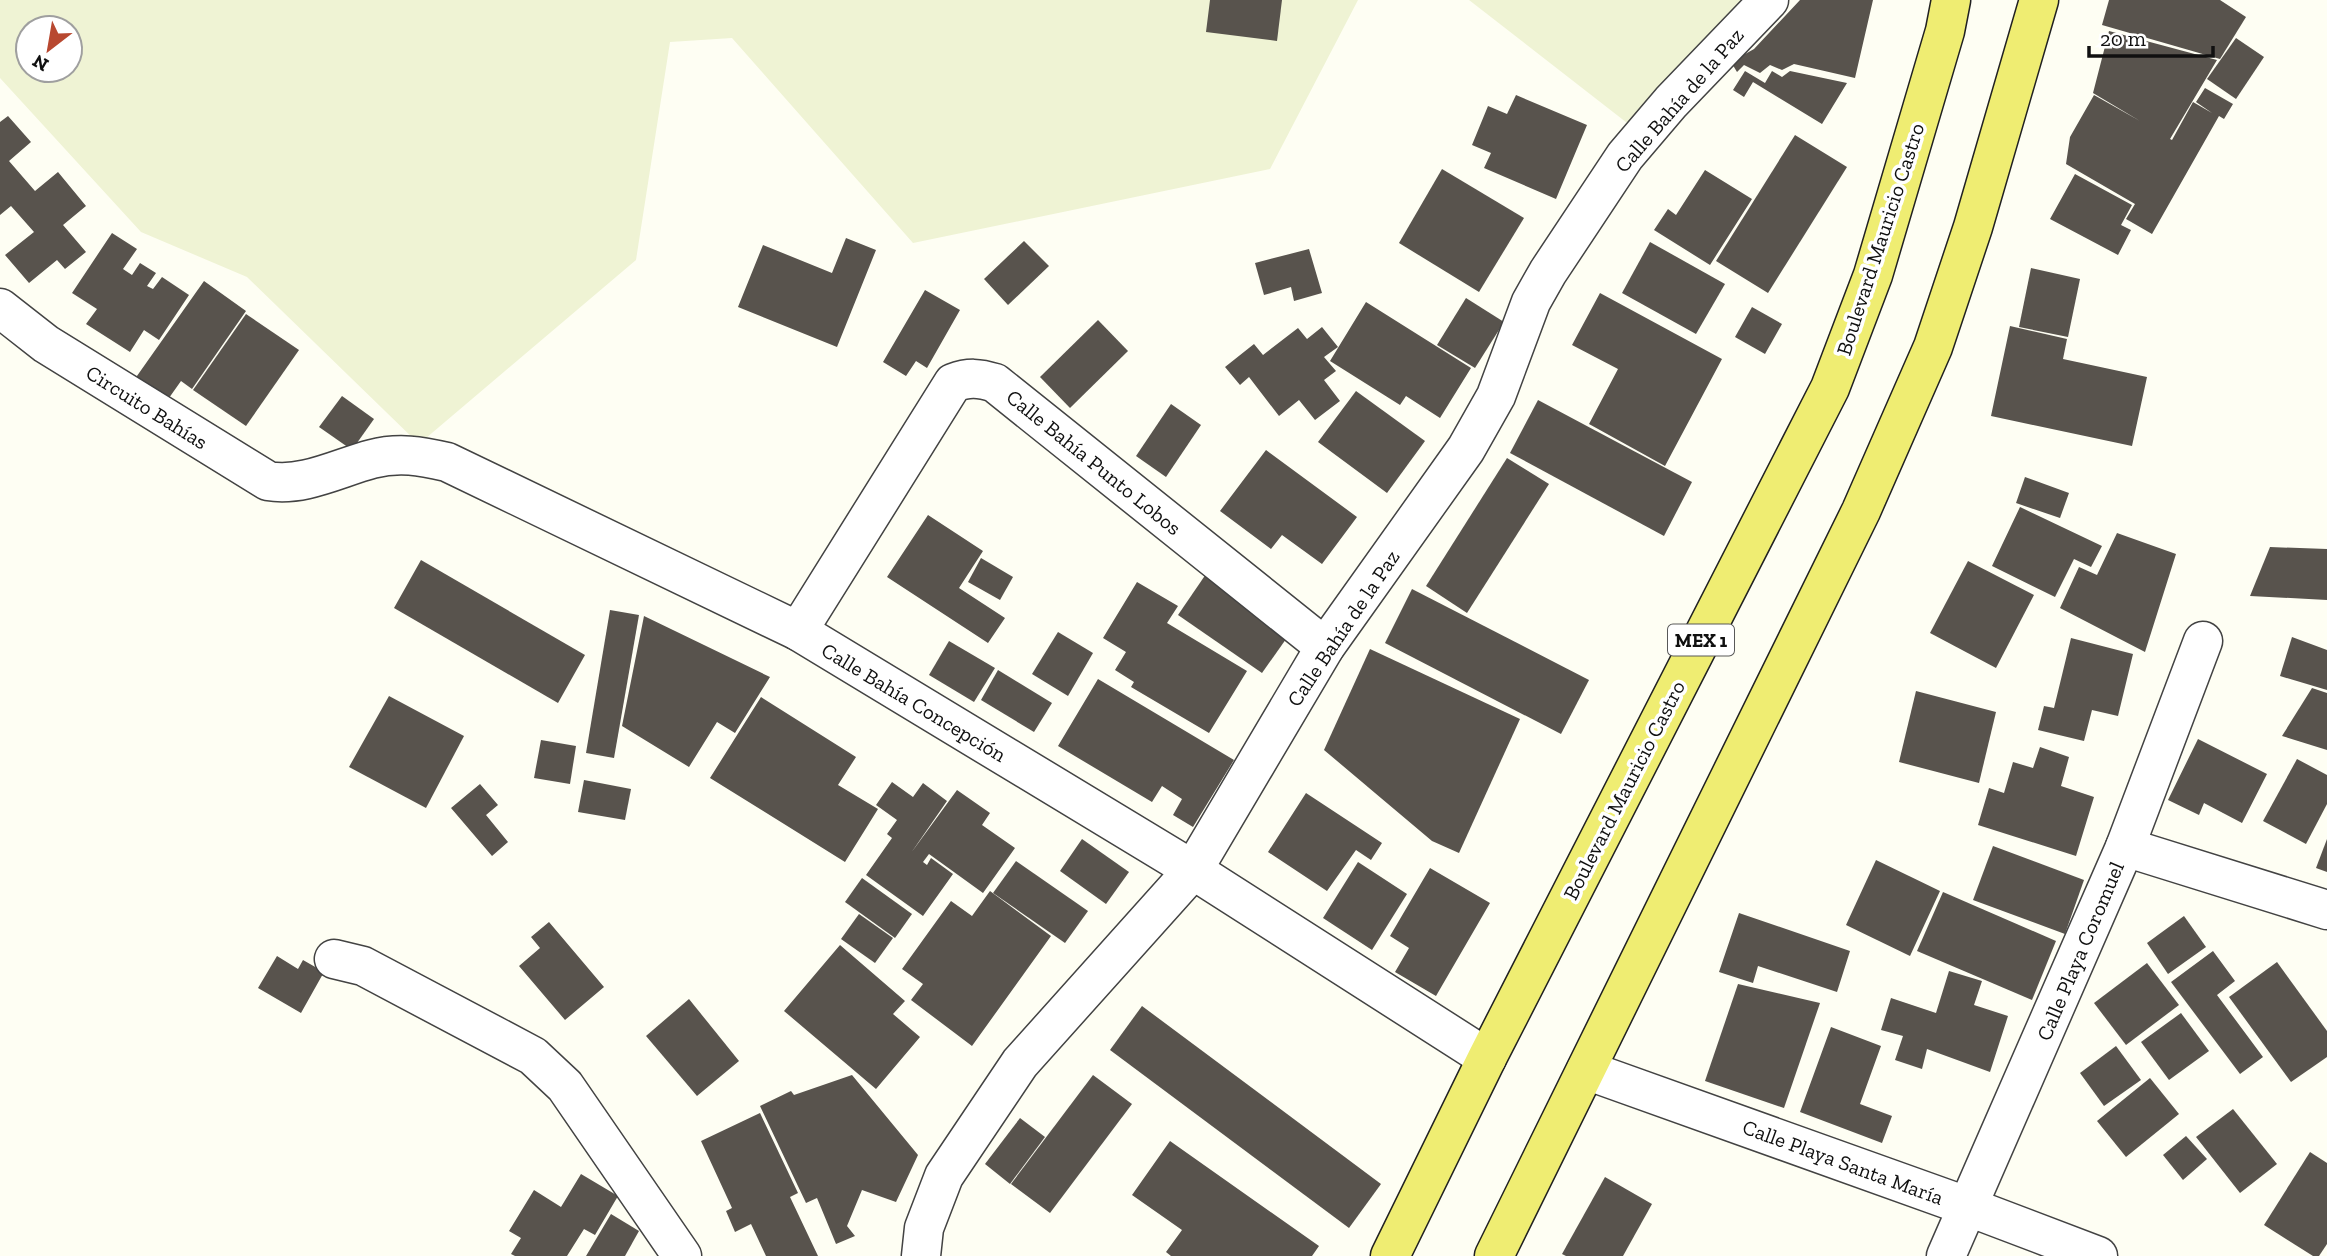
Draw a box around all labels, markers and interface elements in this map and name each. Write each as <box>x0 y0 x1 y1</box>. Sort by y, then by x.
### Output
north arrow <box>14 14 84 84</box>
scale bar <box>2089 14 2213 58</box>
street label: Calle Bahía de la Paz <box>1609 22 1749 177</box>
text: 20 m <box>2100 26 2146 51</box>
text: N <box>28 50 53 77</box>
street label: Boulevard Mauricio Castro <box>1831 120 1929 358</box>
street label: Circuito Bahías <box>82 360 212 454</box>
street label: Calle Bahía Punto Lobos <box>1002 384 1186 540</box>
street label: Calle Bahía de la Paz <box>1281 545 1405 711</box>
road number: MEX 1 <box>1668 624 1734 656</box>
street label: Calle Bahía Concepción <box>817 637 1011 767</box>
street label: Boulevard Mauricio Castro <box>1558 676 1690 904</box>
street label: Calle Playa Coromuel <box>2031 857 2129 1044</box>
street label: Calle Playa Santa María <box>1739 1114 1947 1210</box>

